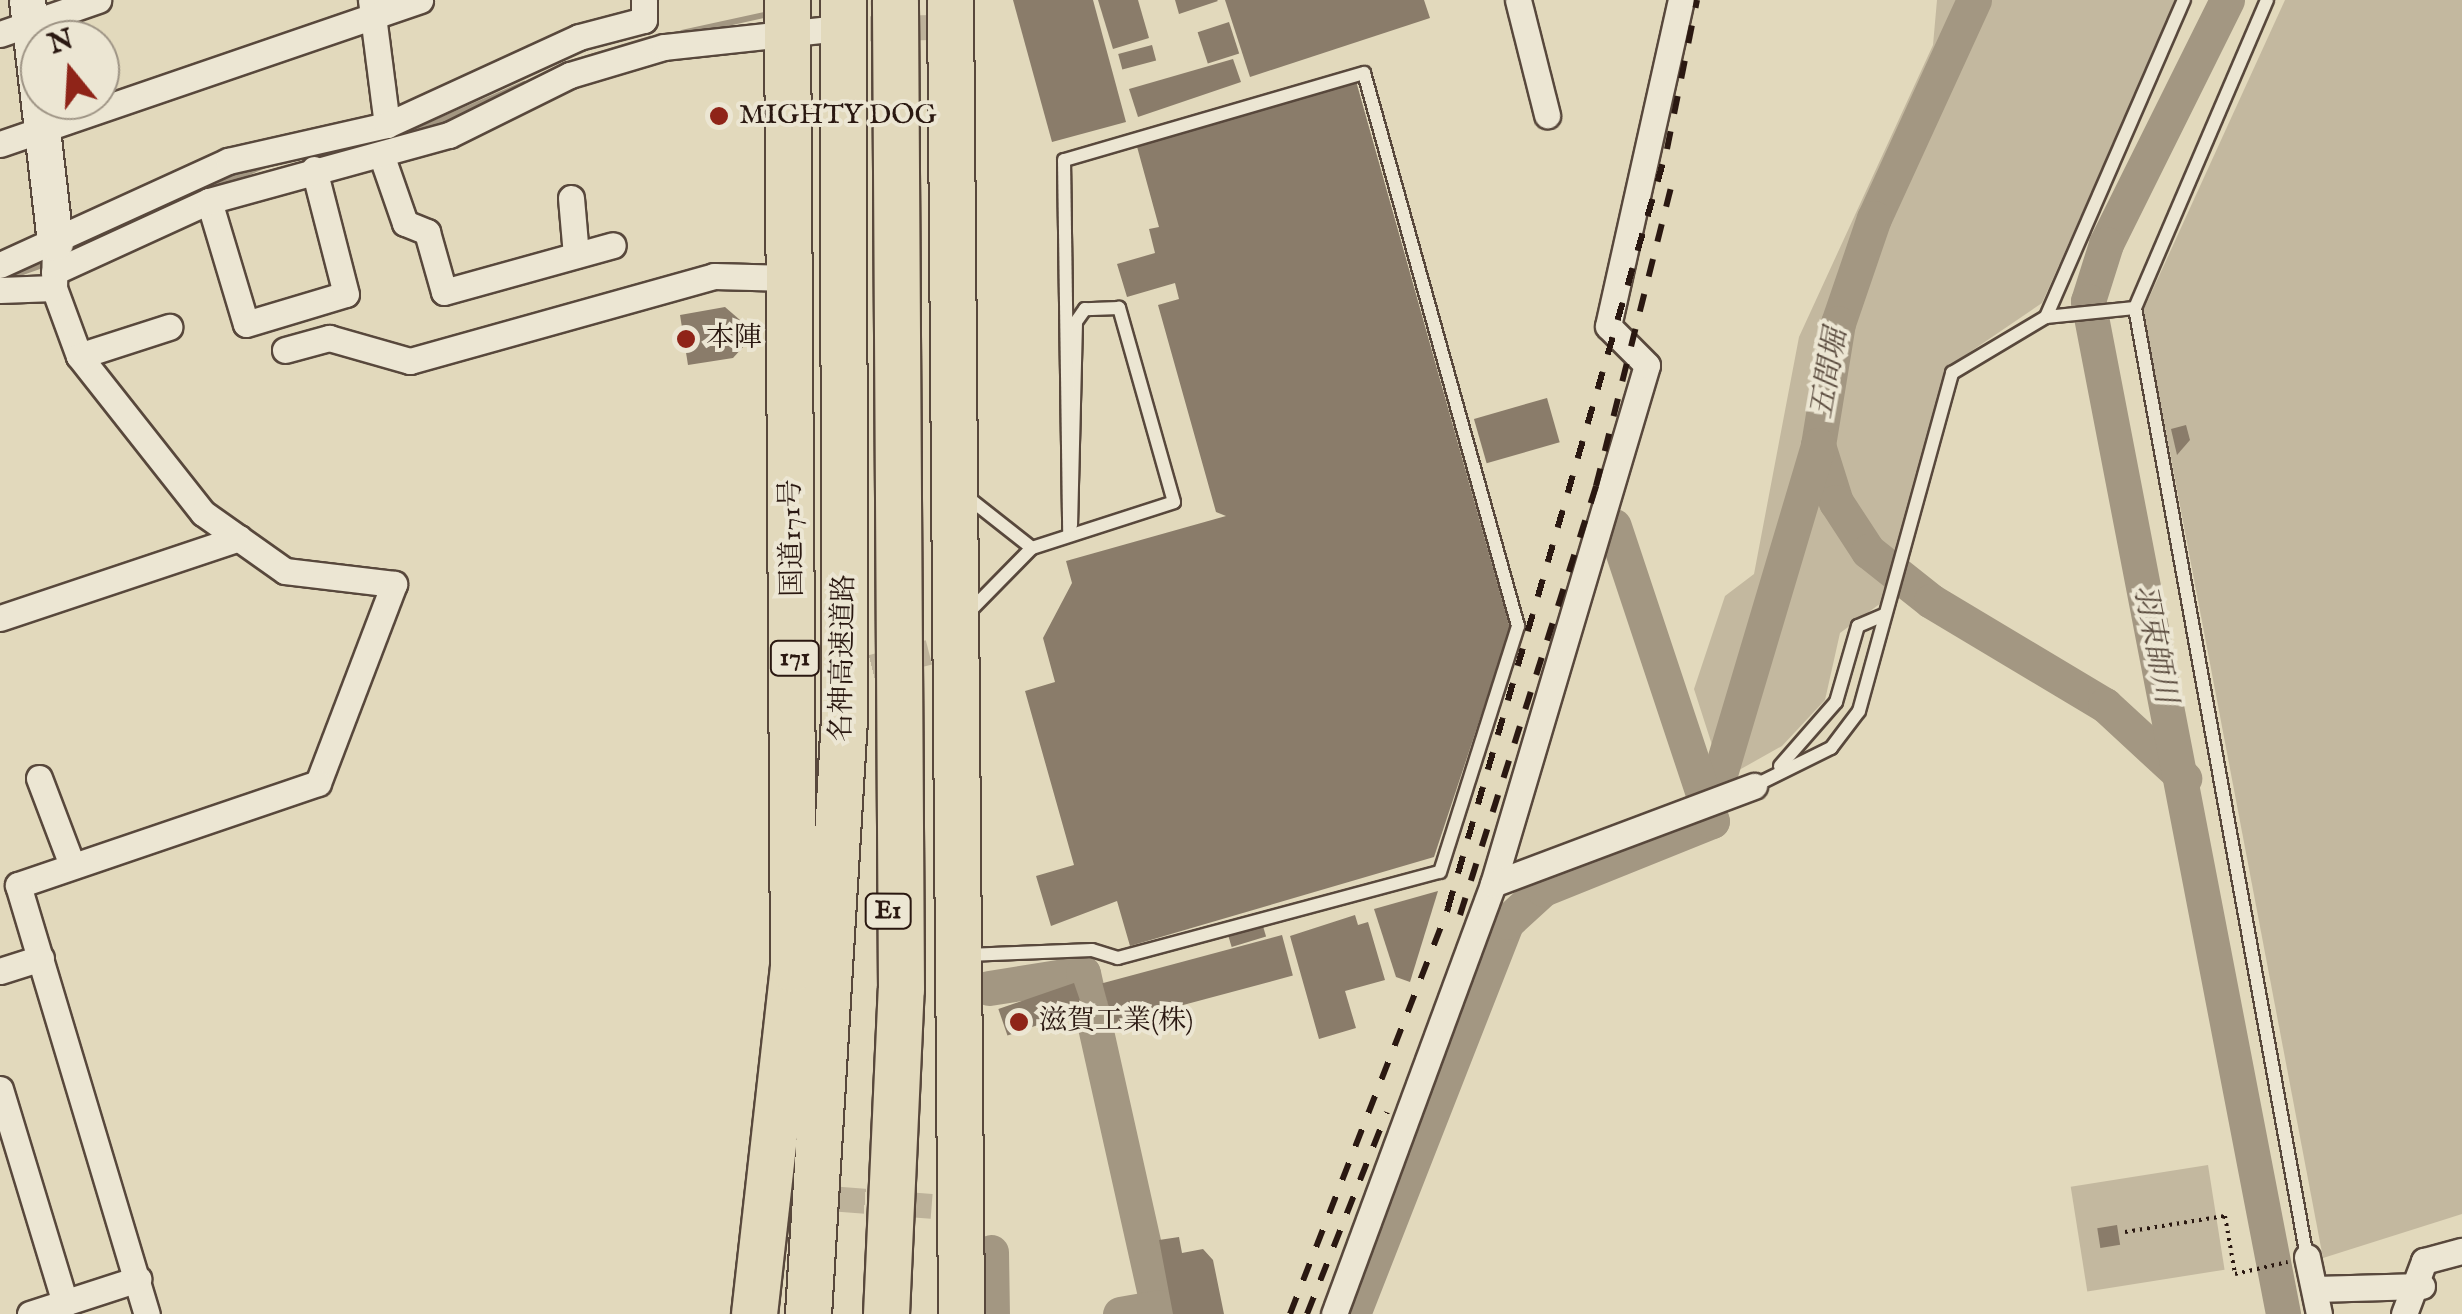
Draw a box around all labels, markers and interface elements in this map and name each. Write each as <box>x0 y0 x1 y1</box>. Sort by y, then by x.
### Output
north arrow <box>20 20 120 120</box>
text: N <box>44 23 78 63</box>
place label: MIGHTY DOG <box>739 99 937 133</box>
marker: MIGHTY DOG <box>708 105 730 127</box>
place label: 本陣 <box>706 322 762 356</box>
water label: 五間堀 <box>1804 327 1856 421</box>
marker: 本陣 <box>675 328 697 350</box>
street label: 国道171号 <box>775 479 811 597</box>
street label: 名神高速道路 <box>826 574 862 742</box>
water label: 羽束師川 <box>2125 582 2183 706</box>
road number: 171 <box>768 638 822 678</box>
road number: E1 <box>863 891 913 931</box>
place label: 滋賀工業(株) <box>1039 1005 1193 1039</box>
marker: 滋賀工業(株) <box>1008 1011 1030 1033</box>

